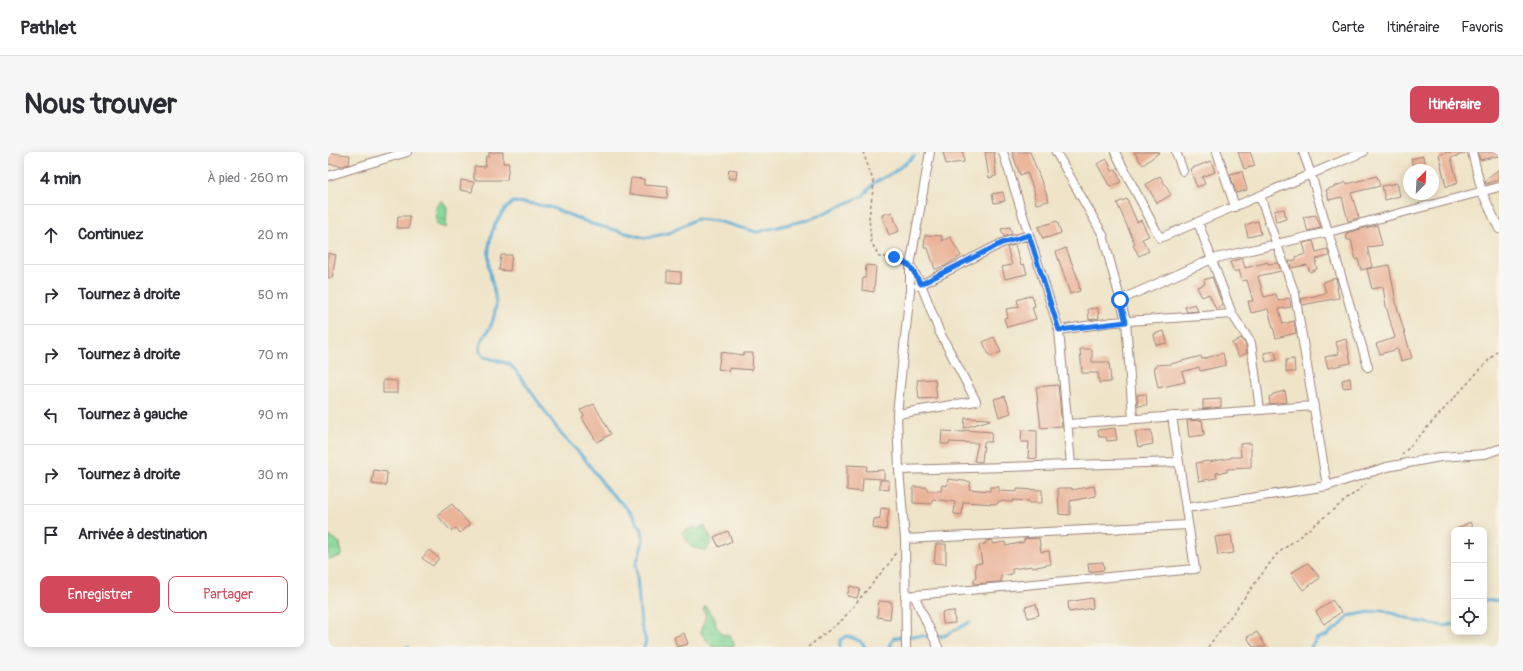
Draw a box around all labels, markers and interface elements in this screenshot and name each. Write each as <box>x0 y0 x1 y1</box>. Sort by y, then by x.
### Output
text: Pathlet <box>20 16 76 40</box>
text: Carte <box>1332 19 1364 36</box>
text: Itinéraire <box>1386 19 1439 36</box>
text: Favoris <box>1461 19 1503 36</box>
button: Itinéraire <box>1410 86 1499 123</box>
text: Nous trouver <box>24 87 177 122</box>
north arrow <box>1403 164 1439 200</box>
text: 4 min <box>40 168 81 189</box>
text: À pied · 260 m <box>207 170 288 186</box>
icon: ahead <box>40 224 62 246</box>
text: Continuez <box>78 225 143 244</box>
text: 20 m <box>257 227 288 243</box>
route end <box>885 248 903 266</box>
icon: right <box>40 284 62 306</box>
text: Tournez à droite <box>78 285 180 304</box>
text: 50 m <box>258 287 288 303</box>
route start <box>1111 291 1129 309</box>
icon: right <box>40 344 62 366</box>
text: Tournez à droite <box>78 345 180 364</box>
text: 70 m <box>258 347 288 363</box>
icon: left <box>40 404 62 426</box>
text: Tournez à gauche <box>78 405 188 424</box>
text: 90 m <box>258 407 288 423</box>
icon: right <box>40 464 62 486</box>
text: Tournez à droite <box>78 465 180 484</box>
text: 30 m <box>258 467 288 483</box>
icon: arrive <box>40 524 62 546</box>
text: Arrivée à destination <box>78 525 207 544</box>
map controls <box>1451 527 1487 635</box>
button: + <box>1451 527 1487 563</box>
button: − <box>1451 563 1487 599</box>
button: Enregistrer <box>40 576 160 613</box>
button: Partager <box>168 576 288 613</box>
button: locate <box>1451 599 1487 635</box>

